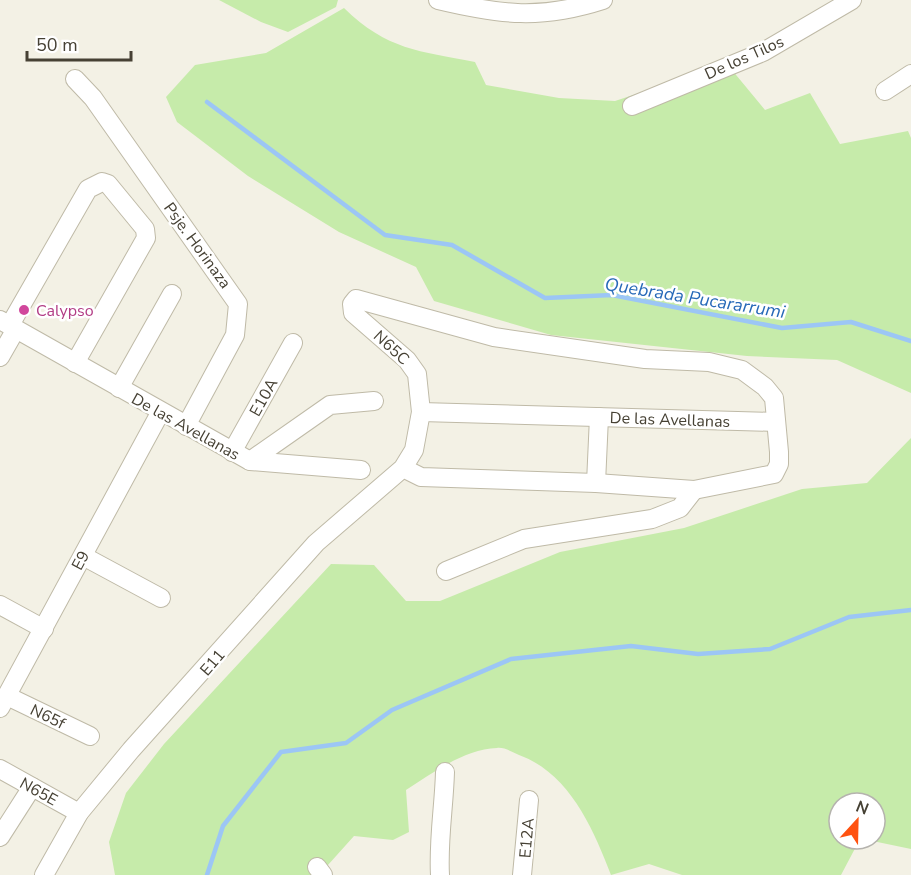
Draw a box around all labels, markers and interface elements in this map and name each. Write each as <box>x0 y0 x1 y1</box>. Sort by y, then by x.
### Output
scale bar <box>27 24 130 62</box>
street label: De los Tilos <box>701 31 787 85</box>
text: 50 m <box>36 33 78 57</box>
street label: Psje. Horinaza <box>158 198 236 293</box>
water label: Quebrada Pucararrumi <box>603 272 788 324</box>
place label: Calypso <box>36 300 94 322</box>
marker: Calypso <box>17 303 31 317</box>
street label: N65C <box>369 325 414 370</box>
street label: E10A <box>245 374 283 420</box>
street label: De las Avellanas <box>127 388 244 466</box>
street label: De las Avellanas <box>609 407 731 433</box>
street label: E9 <box>67 547 95 574</box>
street label: E11 <box>195 645 230 681</box>
street label: N65f <box>26 699 69 735</box>
street label: N65E <box>16 772 62 811</box>
north arrow <box>827 791 887 851</box>
text: N <box>853 796 872 820</box>
street label: E12A <box>514 817 540 859</box>

